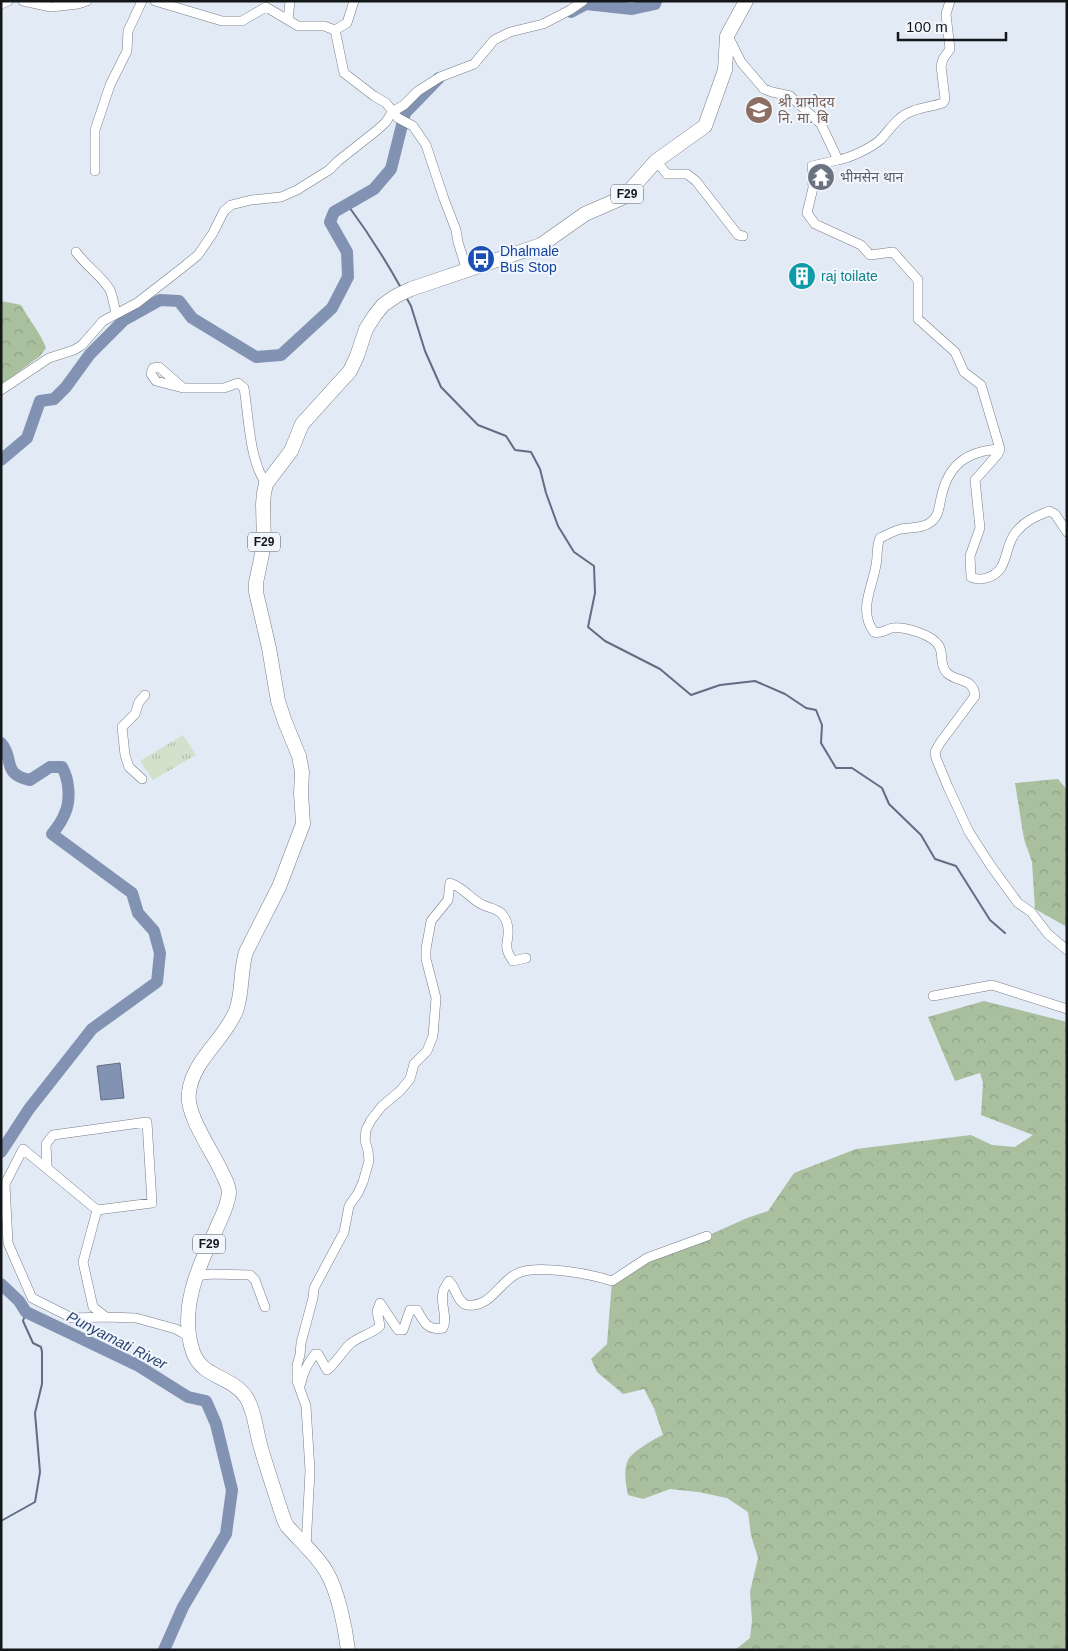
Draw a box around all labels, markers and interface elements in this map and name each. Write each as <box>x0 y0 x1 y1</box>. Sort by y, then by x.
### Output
scale bar <box>898 10 1006 42</box>
text: 100 m <box>906 18 948 35</box>
place label: श्री ग्रामोदय नि. मा. बि <box>778 94 835 126</box>
school or university icon: श्री ग्रामोदय नि. मा. बि <box>744 95 774 125</box>
temple icon: भीमसेन थान <box>806 162 836 192</box>
place label: भीमसेन थान <box>840 168 904 185</box>
road number: F29 <box>611 184 643 203</box>
place label: Dhalmale Bus Stop <box>500 243 559 275</box>
bus stop icon: Dhalmale Bus Stop <box>466 244 496 274</box>
building icon: raj toilate <box>787 261 817 291</box>
place label: raj toilate <box>821 268 878 284</box>
road number: F29 <box>248 532 280 552</box>
road number: F29 <box>193 1234 225 1254</box>
water label: Punyamati River <box>64 1307 171 1373</box>

